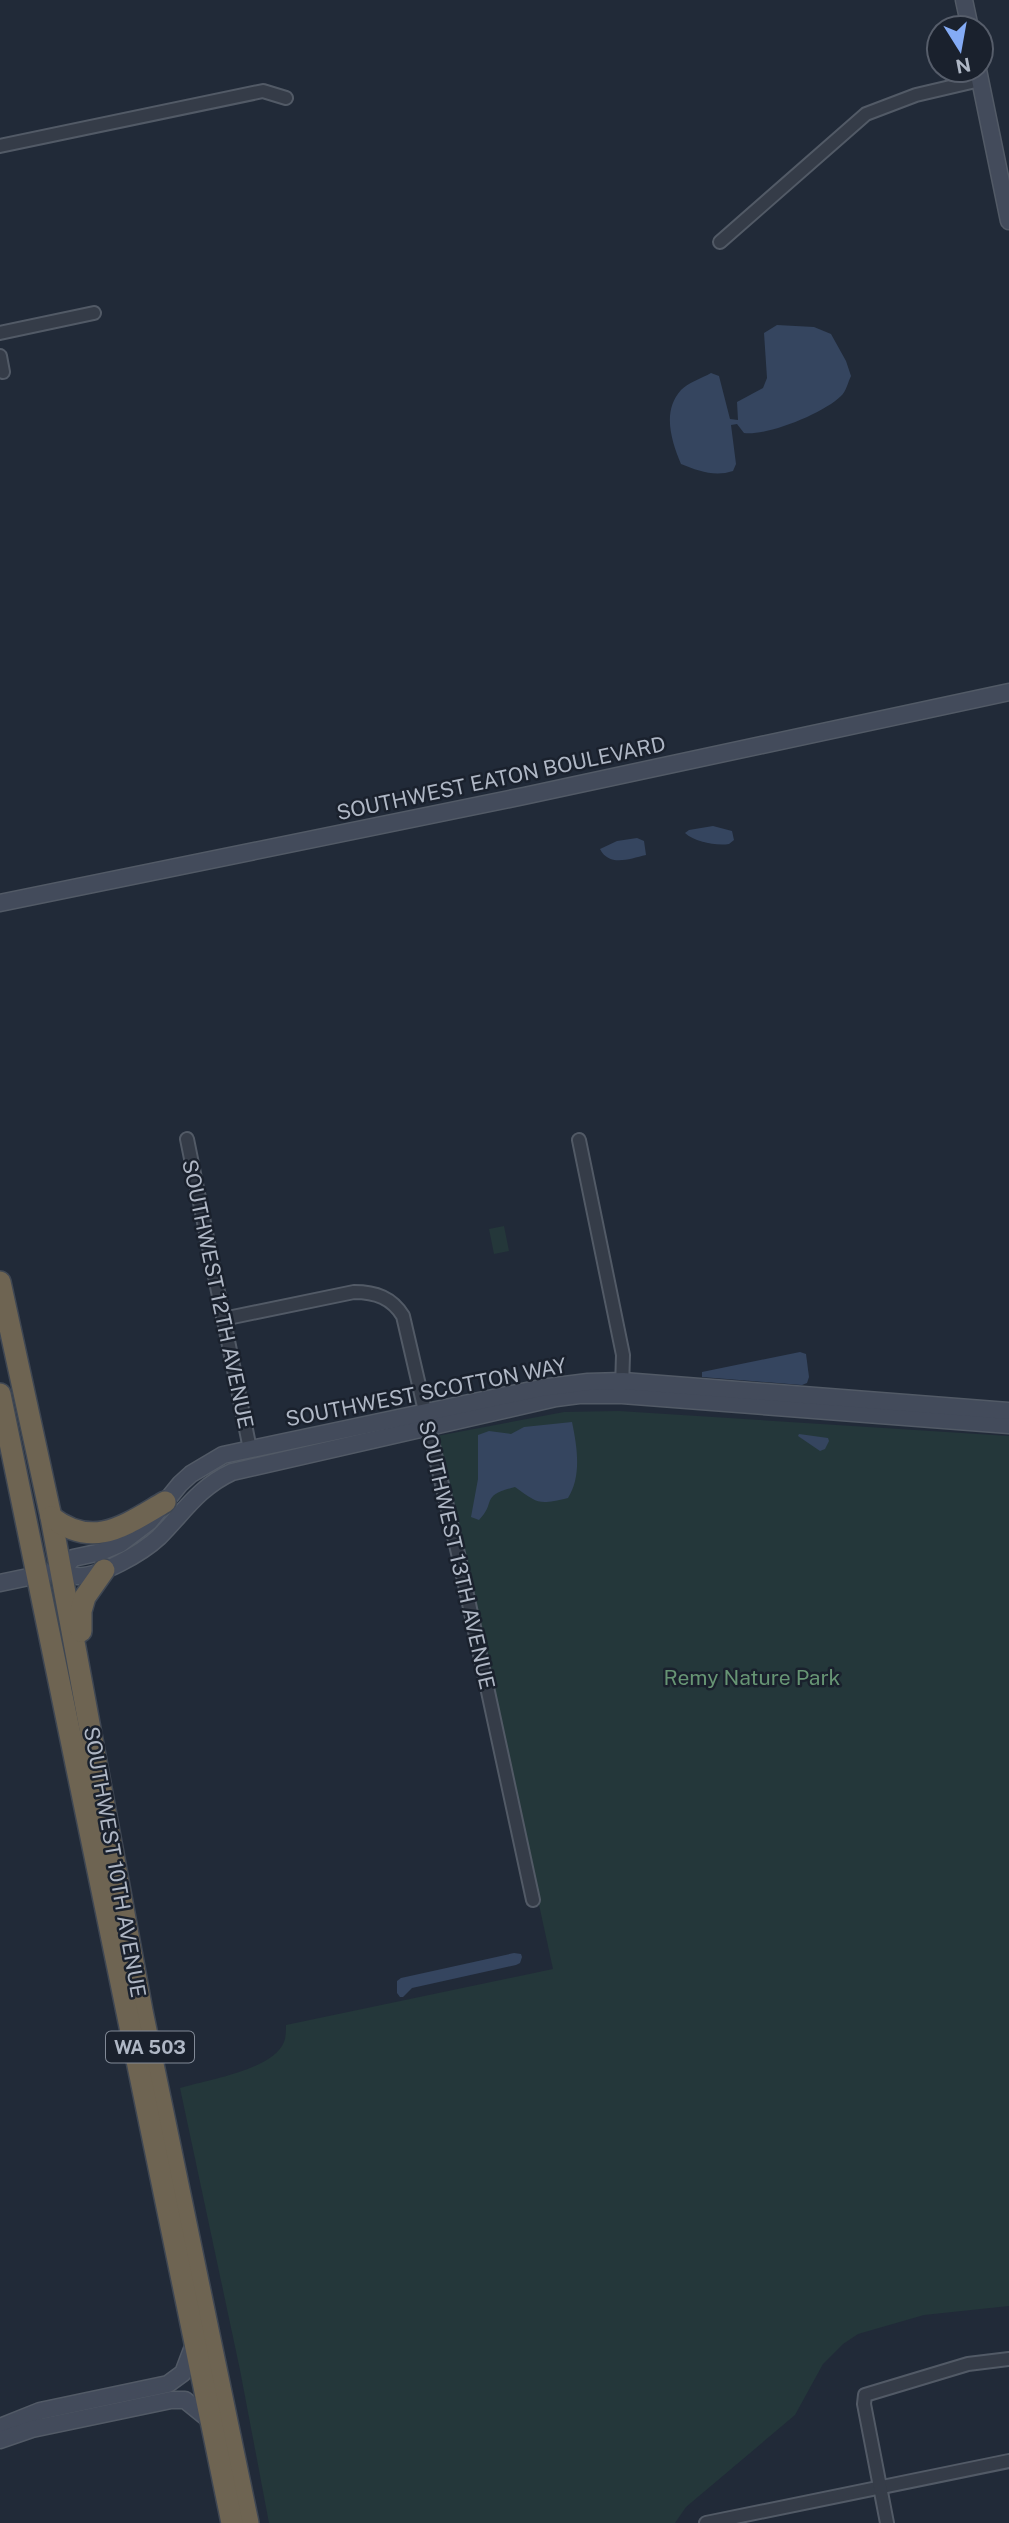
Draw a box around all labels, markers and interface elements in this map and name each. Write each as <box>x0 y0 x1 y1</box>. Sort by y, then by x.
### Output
north arrow <box>925 14 995 84</box>
text: N <box>954 53 973 78</box>
street label: SOUTHWEST EATON BOULEVARD <box>334 731 668 825</box>
street label: SOUTHWEST 12TH AVENUE <box>177 1157 259 1431</box>
street label: SOUTHWEST SCOTTON WAY <box>284 1352 569 1431</box>
street label: SOUTHWEST 13TH AVENUE <box>414 1418 500 1692</box>
park label: Remy Nature Park <box>664 1665 841 1690</box>
street label: SOUTHWEST 10TH AVENUE <box>79 1724 151 2000</box>
road number: WA 503 <box>106 2032 194 2062</box>

